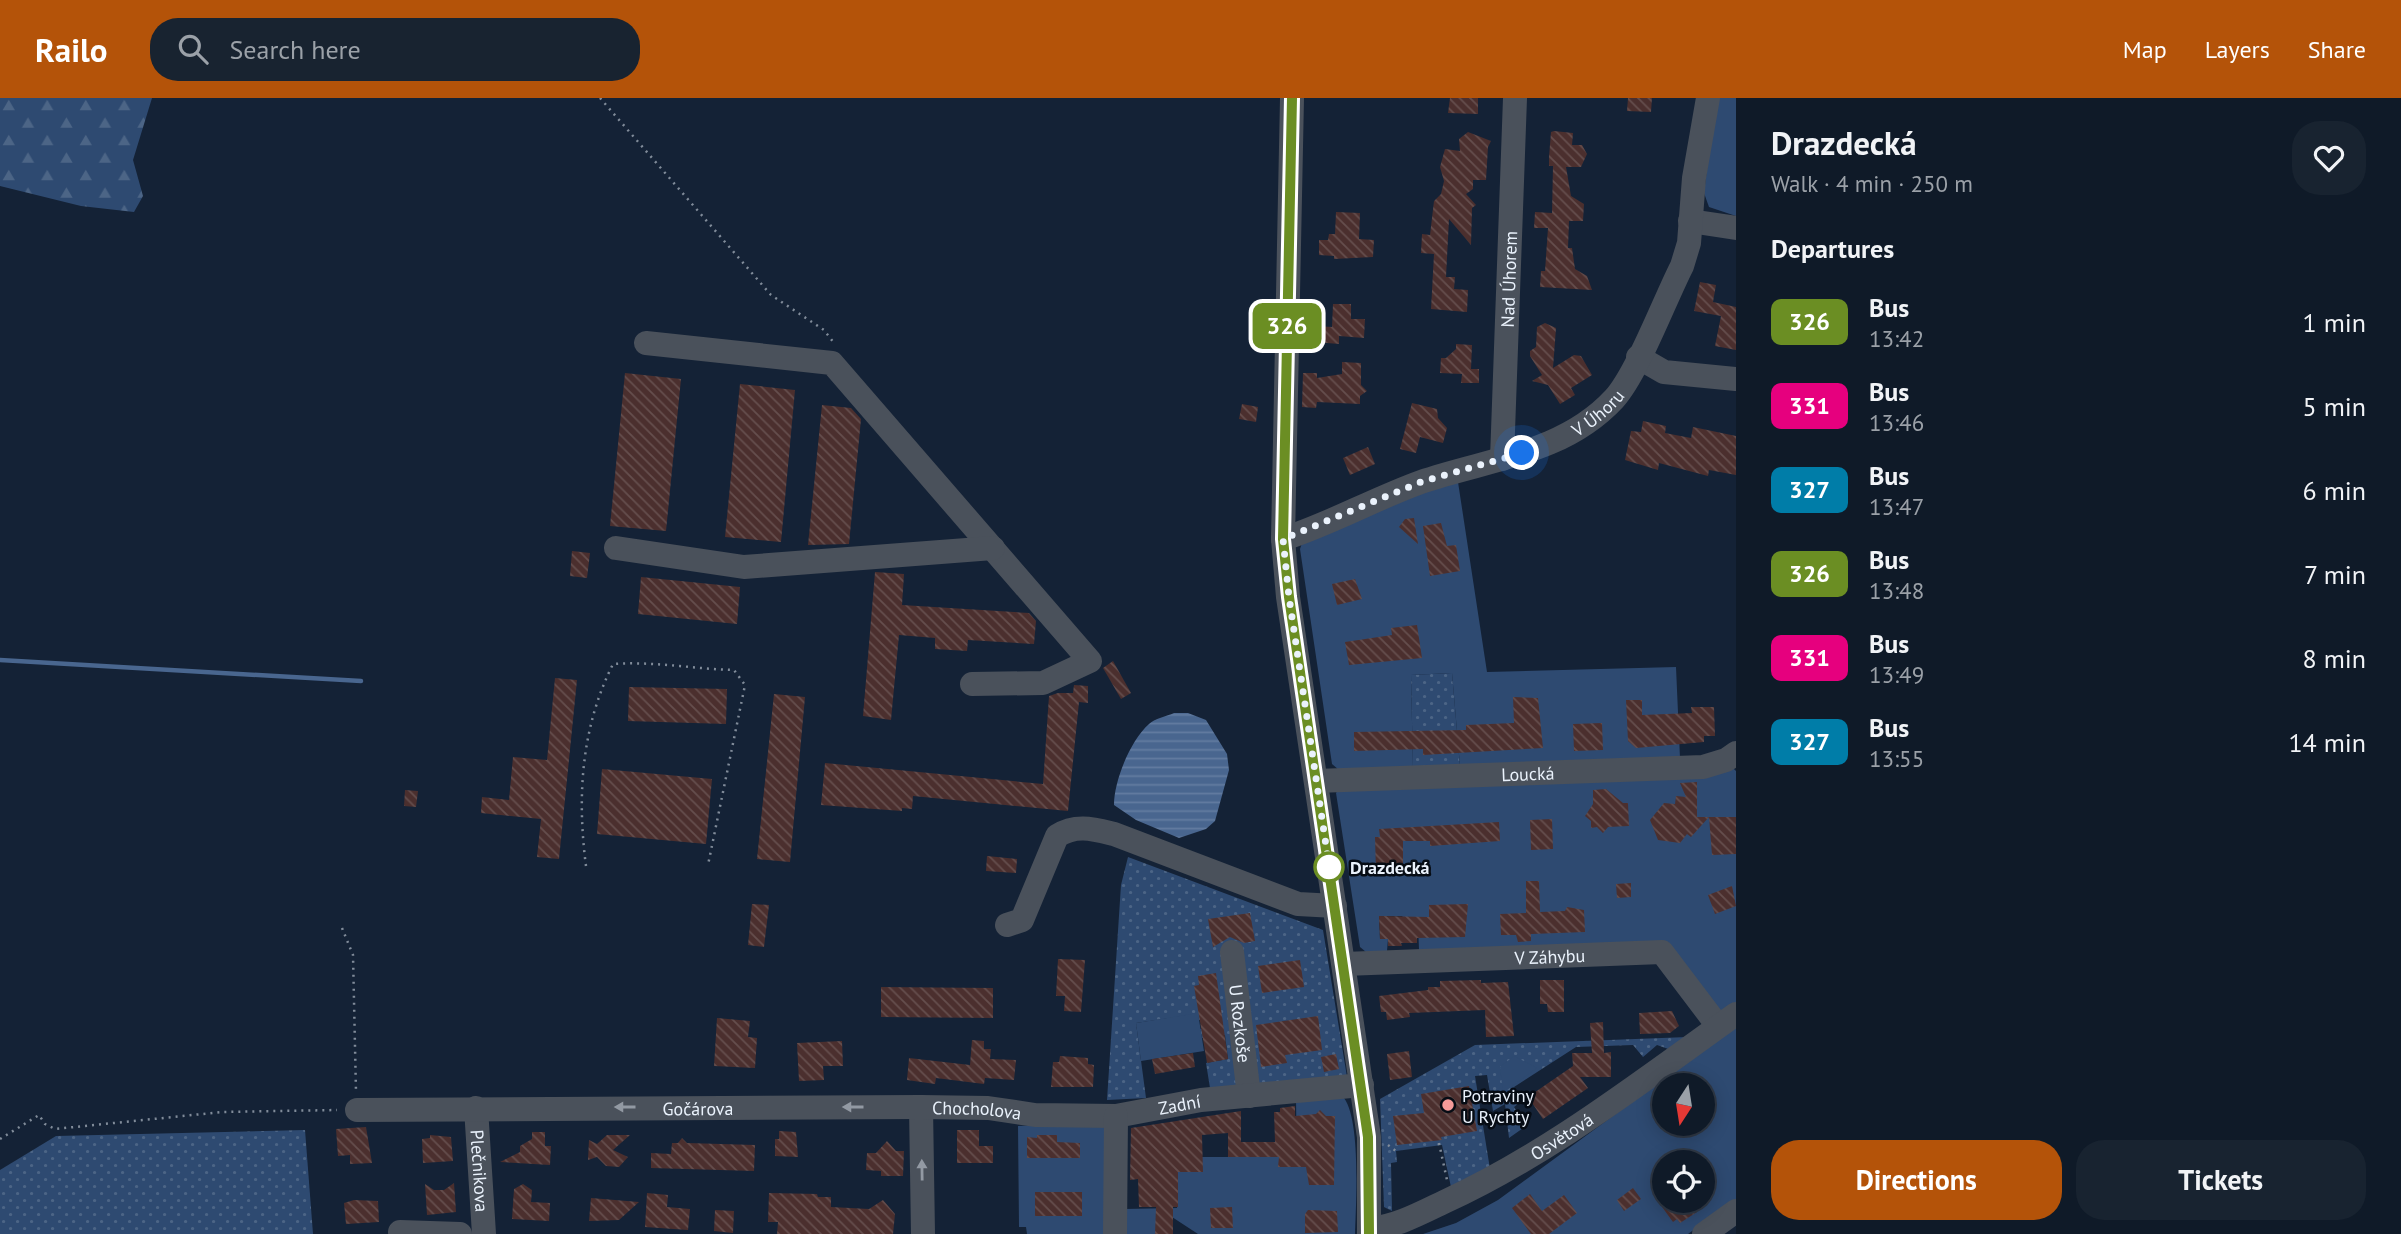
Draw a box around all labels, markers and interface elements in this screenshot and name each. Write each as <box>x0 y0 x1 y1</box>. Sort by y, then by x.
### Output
search box <box>150 18 640 81</box>
text: Railo <box>35 28 108 71</box>
icon: search <box>174 30 212 68</box>
text: Search here <box>230 33 361 66</box>
text: Map <box>2123 34 2167 65</box>
text: Layers <box>2205 34 2270 65</box>
text: Share <box>2308 34 2366 65</box>
text: Drazdecká <box>1771 121 1917 164</box>
button: heart <box>2292 121 2366 195</box>
text: Walk · 4 min · 250 m <box>1771 169 1973 198</box>
street label: Nad Úhorem <box>1495 230 1522 328</box>
text: Departures <box>1771 232 1894 265</box>
text: Bus <box>1869 291 1909 324</box>
line badge: 326 <box>1247 303 1327 349</box>
text: 326 <box>1789 306 1830 337</box>
text: 1 min <box>2303 306 2366 339</box>
text: 326 <box>1267 310 1307 341</box>
text: 13:42 <box>1869 324 1924 353</box>
text: Bus <box>1869 375 1909 408</box>
street label: V Úhoru <box>1566 385 1629 442</box>
text: 331 <box>1789 390 1830 421</box>
text: 5 min <box>2303 390 2366 423</box>
text: 13:46 <box>1869 408 1924 437</box>
your location <box>1504 435 1539 470</box>
text: Bus <box>1869 459 1909 492</box>
text: 327 <box>1789 474 1830 505</box>
text: 6 min <box>2303 474 2366 507</box>
text: 13:47 <box>1869 492 1924 521</box>
text: Bus <box>1869 543 1909 576</box>
text: 326 <box>1789 558 1830 589</box>
text: 7 min <box>2304 558 2366 591</box>
text: 13:48 <box>1869 576 1924 605</box>
text: Bus <box>1869 627 1909 660</box>
text: 331 <box>1789 642 1830 673</box>
text: 8 min <box>2303 642 2366 675</box>
text: 13:49 <box>1869 660 1924 689</box>
text: Bus <box>1869 711 1909 744</box>
text: 327 <box>1789 726 1830 757</box>
text: 14 min <box>2288 726 2366 759</box>
text: 13:55 <box>1869 744 1924 773</box>
street label: Loucká <box>1501 761 1555 786</box>
marker: Drazdecká <box>1314 852 1344 882</box>
place label: Drazdecká <box>1350 856 1430 879</box>
street label: V Záhybu <box>1513 943 1586 969</box>
street label: U Rozkoše <box>1224 983 1256 1064</box>
north arrow <box>1652 1073 1715 1136</box>
map controls <box>1652 1073 1715 1213</box>
place label: Potraviny U Rychty <box>1462 1084 1535 1128</box>
street label: Zadní <box>1156 1089 1203 1119</box>
street label: Gočárova <box>662 1096 734 1120</box>
street label: Chocholova <box>932 1096 1023 1124</box>
marker: Potraviny U Rychty <box>1440 1097 1456 1113</box>
one-way arrow <box>614 1101 636 1113</box>
one-way arrow <box>842 1101 864 1113</box>
street label: Osvětová <box>1526 1108 1598 1165</box>
street label: Plečnikova <box>466 1129 494 1213</box>
button: Directions <box>1771 1140 2062 1220</box>
button: Tickets <box>2076 1140 2366 1220</box>
button: locate <box>1652 1150 1715 1213</box>
one-way arrow <box>917 1159 928 1181</box>

